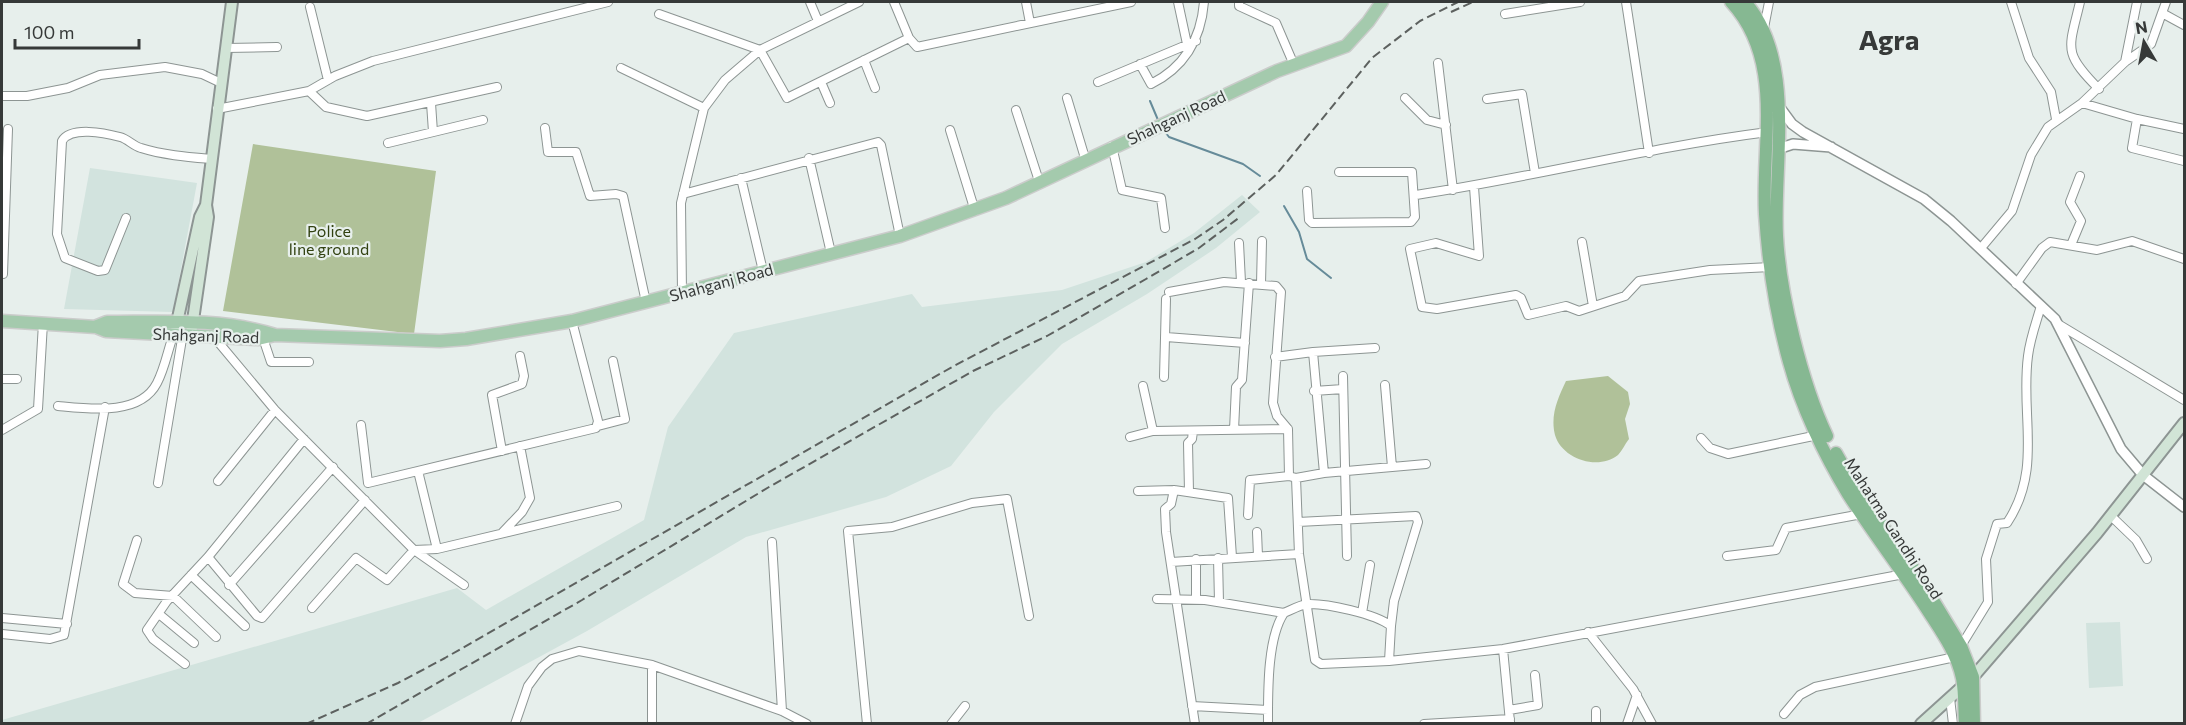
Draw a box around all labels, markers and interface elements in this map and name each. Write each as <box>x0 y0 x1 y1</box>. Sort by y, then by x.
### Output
scale bar <box>15 12 140 50</box>
north arrow <box>2114 12 2174 72</box>
text: N <box>2134 16 2149 37</box>
text: 100 m <box>24 21 74 43</box>
district label: Agra <box>1859 22 1919 56</box>
street label: Shahganj Road <box>1124 86 1228 148</box>
park label: Police line ground <box>289 221 369 258</box>
street label: Shahganj Road <box>667 259 775 305</box>
street label: Shahganj Road <box>152 324 260 346</box>
street label: Mahatma Gandhi Road <box>1841 454 1947 602</box>

